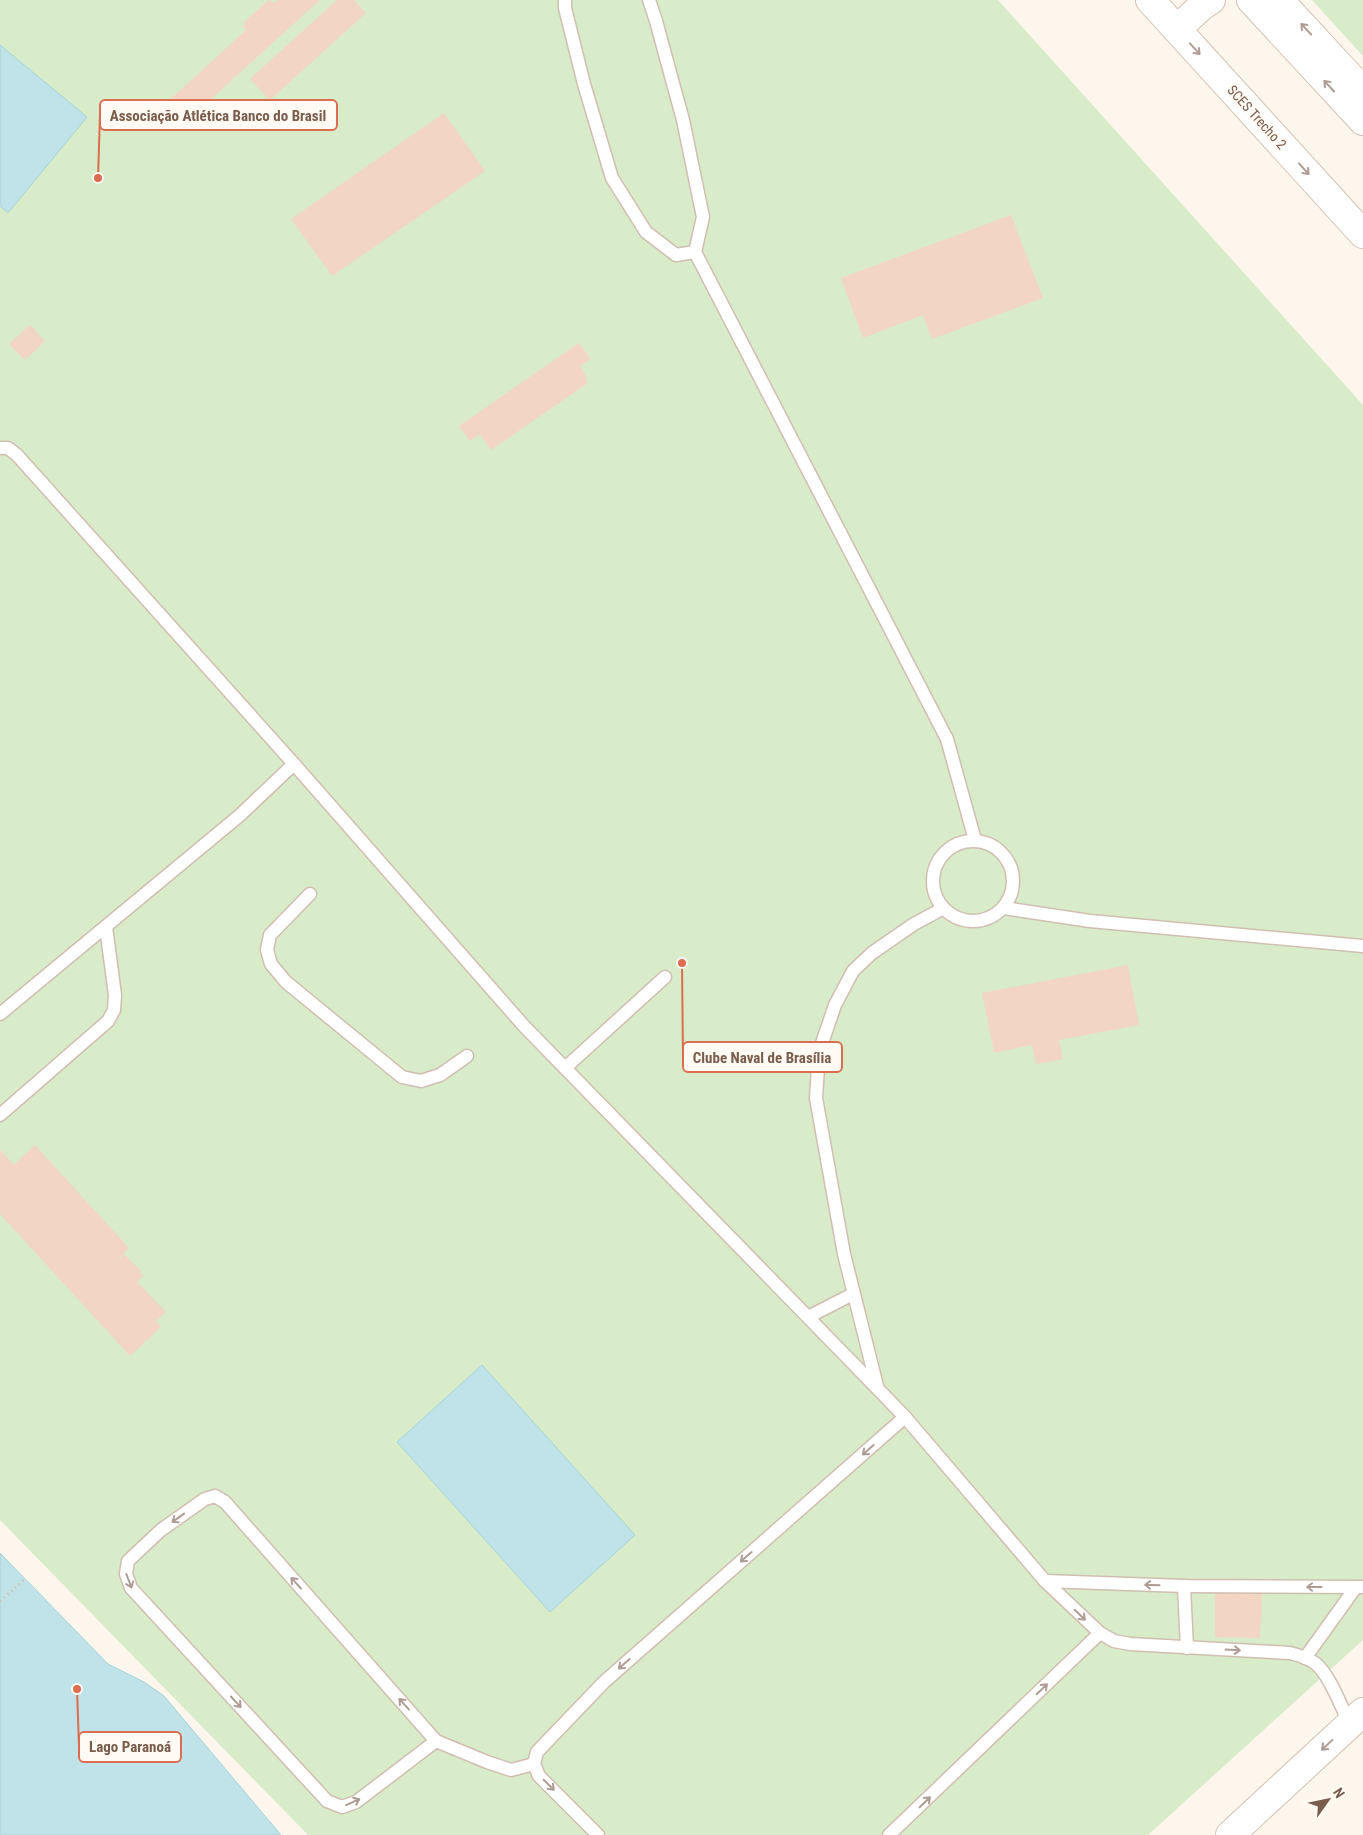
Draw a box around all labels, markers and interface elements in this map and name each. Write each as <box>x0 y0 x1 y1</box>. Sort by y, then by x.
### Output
one-way arrow <box>1300 23 1312 36</box>
one-way arrow <box>1189 42 1201 55</box>
one-way arrow <box>1323 80 1335 92</box>
street label: SCES Trecho 2 <box>1224 82 1290 152</box>
callout: Associação Atlética Banco do Brasil <box>100 100 337 130</box>
text: Associação Atlética Banco do Brasil <box>110 107 326 125</box>
one-way arrow <box>1298 163 1310 175</box>
callout: Clube Naval de Brasília <box>683 1042 842 1072</box>
text: Clube Naval de Brasília <box>693 1049 831 1067</box>
one-way arrow <box>862 1444 875 1455</box>
one-way arrow <box>171 1513 185 1523</box>
one-way arrow <box>740 1551 753 1562</box>
one-way arrow <box>125 1573 134 1588</box>
one-way arrow <box>290 1576 302 1589</box>
one-way arrow <box>1144 1580 1160 1590</box>
one-way arrow <box>1307 1582 1323 1592</box>
one-way arrow <box>1074 1609 1087 1621</box>
one-way arrow <box>1224 1645 1241 1655</box>
one-way arrow <box>617 1658 630 1670</box>
one-way arrow <box>1036 1683 1048 1695</box>
one-way arrow <box>230 1696 242 1709</box>
one-way arrow <box>398 1698 410 1711</box>
callout: Lago Paranoá <box>79 1732 181 1762</box>
text: Lago Paranoá <box>89 1738 171 1756</box>
one-way arrow <box>1321 1739 1334 1751</box>
north arrow <box>1303 1775 1353 1825</box>
one-way arrow <box>542 1779 554 1791</box>
text: N <box>1330 1785 1348 1801</box>
one-way arrow <box>919 1796 931 1808</box>
one-way arrow <box>345 1797 360 1806</box>

